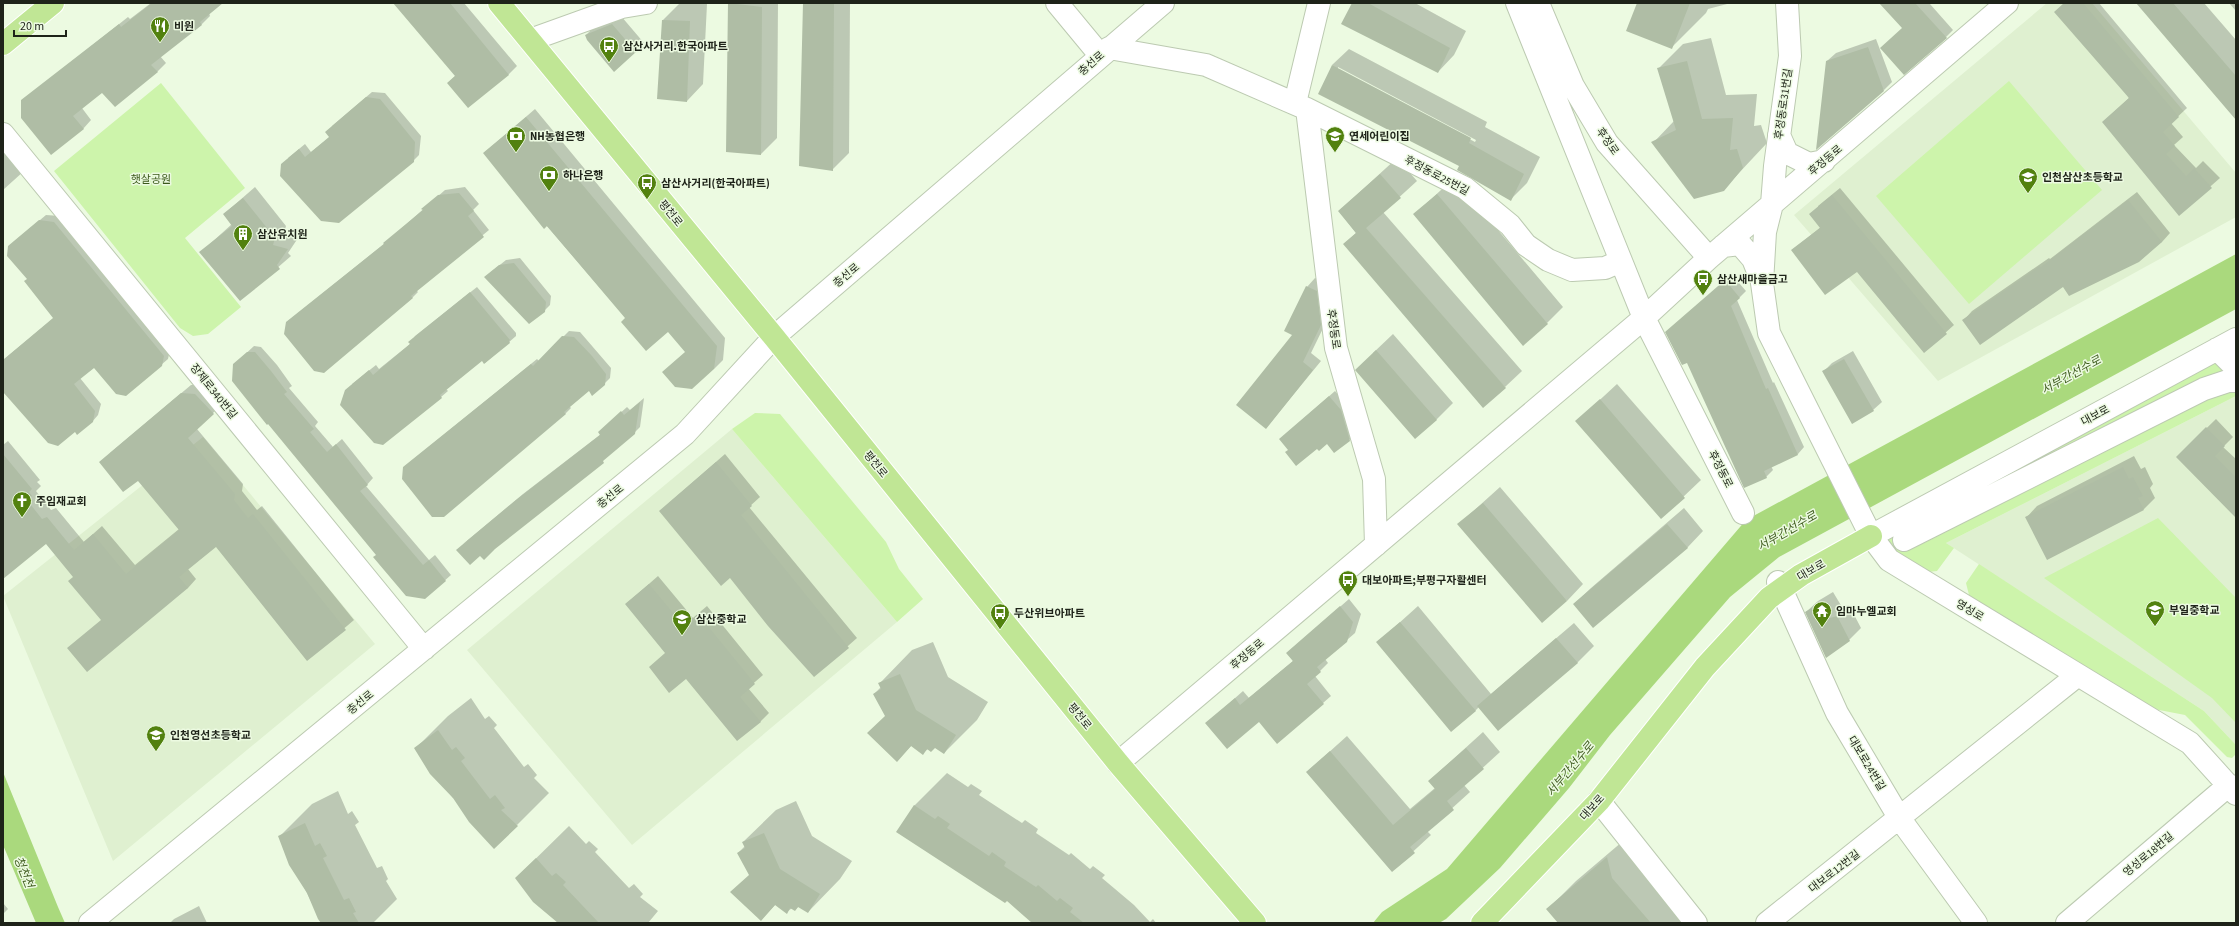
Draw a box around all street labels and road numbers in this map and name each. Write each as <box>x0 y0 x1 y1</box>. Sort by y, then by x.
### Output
street label: 충선로 <box>1075 48 1108 79</box>
street label: 후정동로31번길 <box>1771 68 1796 141</box>
street label: 후정로 <box>1593 125 1622 158</box>
street label: 후정동로 <box>1805 142 1846 179</box>
street label: 후정동로25번길 <box>1402 152 1472 199</box>
street label: 평천로 <box>655 197 686 230</box>
street label: 충선로 <box>830 260 863 291</box>
street label: 후정동로 <box>1323 308 1344 350</box>
street label: 장제로340번길 <box>187 361 241 422</box>
street label: 대보로 <box>2078 402 2112 429</box>
street label: 평천로 <box>860 448 891 481</box>
street label: 후정동로 <box>1705 448 1736 491</box>
street label: 충선로 <box>594 481 627 512</box>
street label: 대보로 <box>1794 556 1828 585</box>
street label: 영성로 <box>1953 596 1987 625</box>
street label: 후정동로 <box>1227 636 1268 673</box>
street label: 충선로 <box>344 687 377 718</box>
street label: 평천로 <box>1064 700 1095 733</box>
street label: 대보로24번길 <box>1844 733 1889 793</box>
street label: 대보로 <box>1577 791 1608 824</box>
street label: 영성로18번길 <box>2120 829 2177 880</box>
street label: 대보로12번길 <box>1805 847 1863 896</box>

